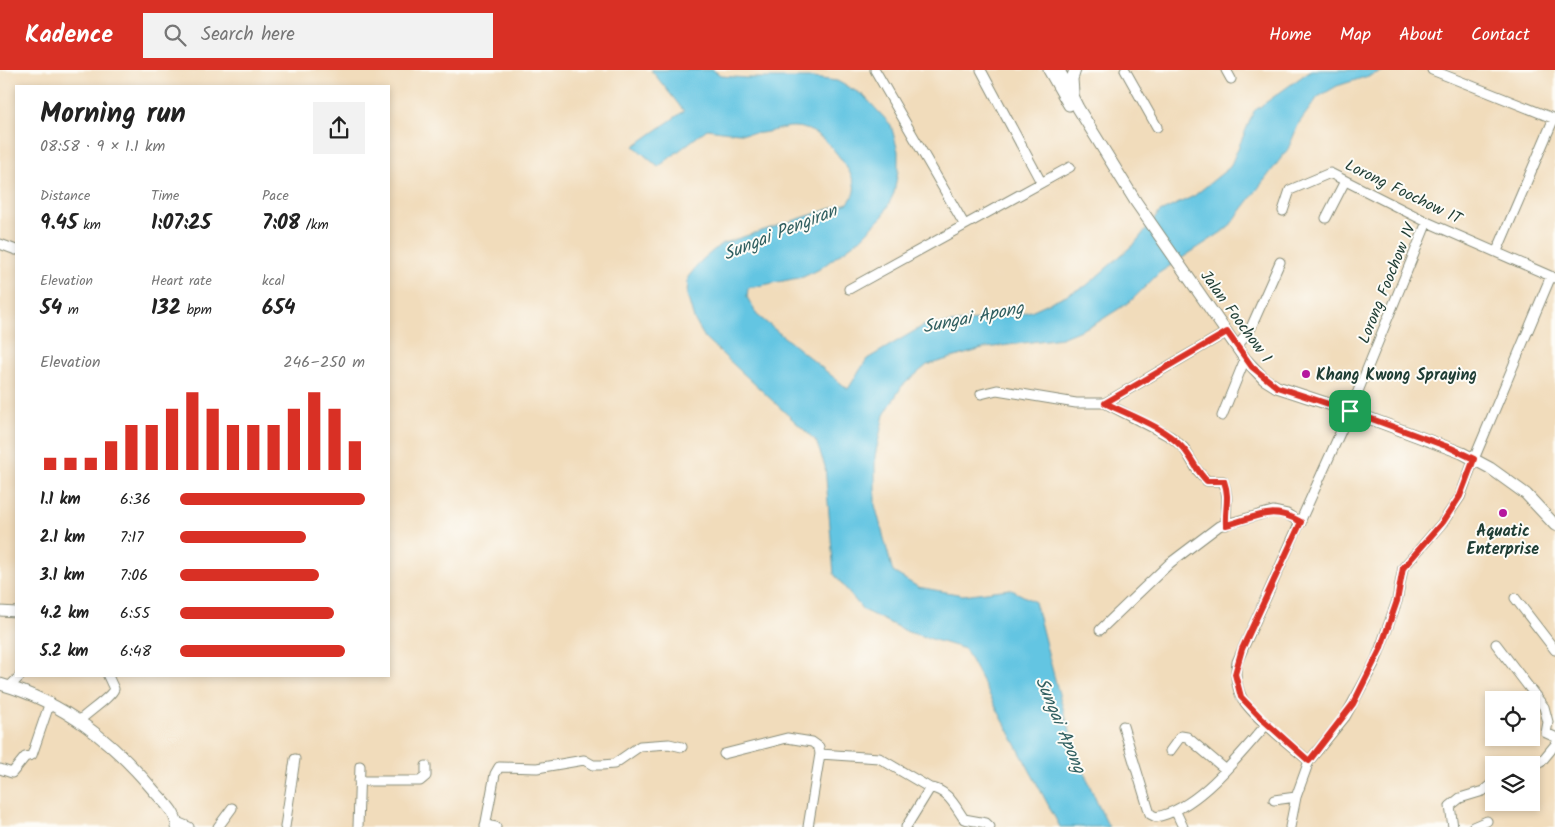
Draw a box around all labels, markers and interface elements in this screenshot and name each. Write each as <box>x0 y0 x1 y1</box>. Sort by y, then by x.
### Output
search box <box>143 13 493 58</box>
text: Kadence <box>25 16 113 55</box>
text: Search here <box>201 20 295 50</box>
icon: search <box>161 21 189 49</box>
text: Home <box>1269 21 1312 50</box>
text: Map <box>1340 21 1371 50</box>
text: About <box>1399 21 1443 50</box>
text: Contact <box>1471 21 1530 50</box>
text: Morning run <box>40 92 186 137</box>
button: share <box>313 102 365 154</box>
text: 08:58 · 9 × 1.1 km <box>40 134 165 159</box>
street label: Lorong Foochow 1T <box>1340 153 1467 232</box>
text: Distance <box>40 185 90 207</box>
text: Time <box>151 185 179 207</box>
text: Pace <box>262 185 289 207</box>
water label: Sungai Pengiran <box>719 197 843 269</box>
text: 9.45 <box>40 207 78 240</box>
text: 1:07:25 <box>151 207 211 240</box>
text: 7:08 <box>262 207 300 240</box>
text: km <box>78 214 101 236</box>
text: /km <box>300 214 329 236</box>
street label: Lorong Foochow 1V <box>1352 218 1423 347</box>
street label: Jalan Foochow 1 <box>1194 265 1278 368</box>
text: Elevation <box>40 270 93 292</box>
text: Heart rate <box>151 270 212 292</box>
text: kcal <box>262 270 285 292</box>
text: 54 <box>40 292 62 325</box>
text: 132 <box>151 292 181 325</box>
text: 654 <box>262 292 295 325</box>
water label: Sungai Apong <box>920 294 1028 342</box>
text: m <box>62 299 79 321</box>
text: bpm <box>181 299 212 321</box>
text: Elevation <box>40 350 101 375</box>
text: 246–250 m <box>283 350 365 375</box>
place label: Khang Kwong Spraying <box>1316 363 1477 388</box>
marker: Khang Kwong Spraying <box>1300 368 1312 380</box>
pin <box>1329 390 1371 432</box>
icon: arrive <box>1336 397 1364 425</box>
text: 1.1 km <box>40 487 81 512</box>
text: 6:36 <box>120 487 151 512</box>
marker: Aquatic Enterprise <box>1497 507 1509 519</box>
place label: Aquatic Enterprise <box>1467 519 1539 562</box>
text: 2.1 km <box>40 525 85 550</box>
text: 7:17 <box>120 525 144 550</box>
text: 3.1 km <box>40 563 85 588</box>
text: 7:06 <box>120 563 148 588</box>
text: 4.2 km <box>40 601 89 626</box>
text: 6:55 <box>120 601 150 626</box>
text: 5.2 km <box>40 639 88 664</box>
text: 6:48 <box>120 639 151 664</box>
water label: Sungai Apong <box>1026 673 1093 780</box>
map controls <box>1485 691 1540 811</box>
button: locate <box>1485 691 1540 746</box>
button: layers <box>1485 756 1540 811</box>

